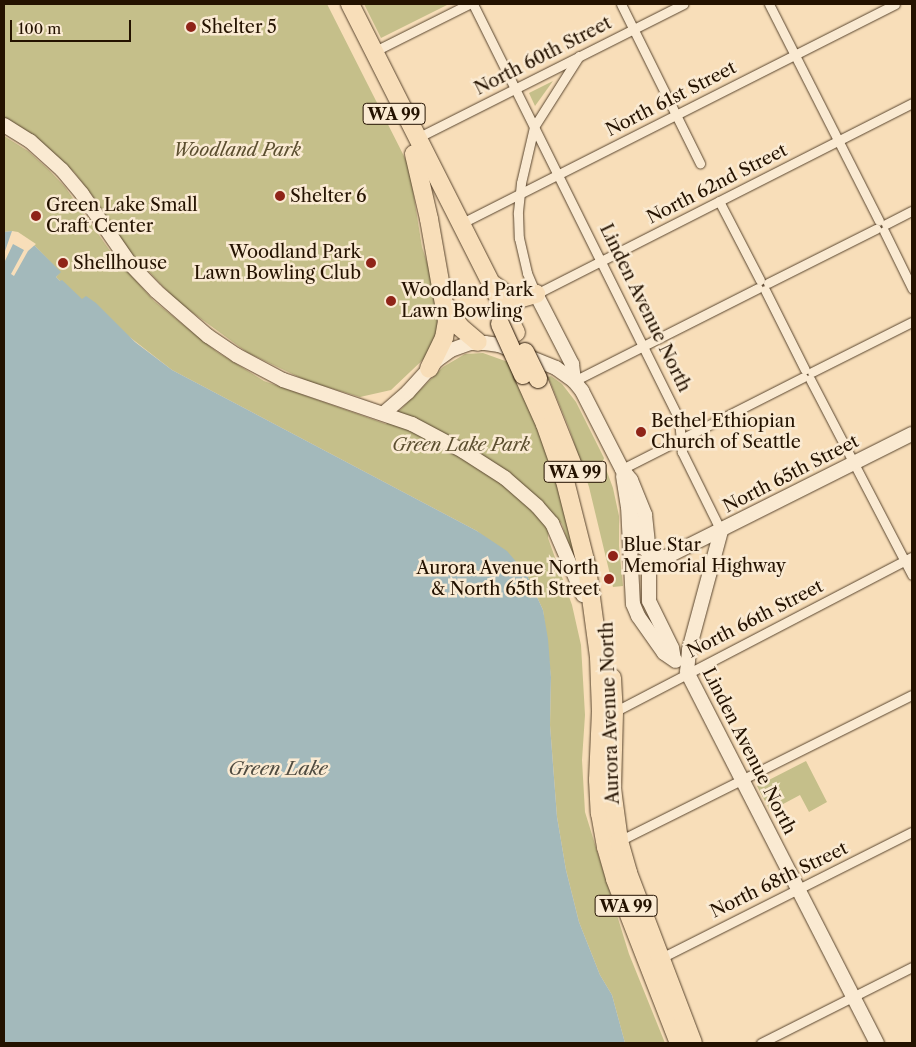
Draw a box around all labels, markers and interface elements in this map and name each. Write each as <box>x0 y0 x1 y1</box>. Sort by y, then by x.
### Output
scale bar <box>12 10 134 42</box>
street label: North 60th Street <box>471 12 615 100</box>
place label: Shelter 5 <box>201 16 277 38</box>
text: 100 m <box>18 19 61 38</box>
marker: Shelter 5 <box>185 21 197 33</box>
street label: North 61st Street <box>602 57 740 141</box>
road number: WA 99 <box>362 100 426 128</box>
park label: Woodland Park <box>173 139 301 161</box>
street label: North 62nd Street <box>643 139 791 229</box>
place label: Shelter 6 <box>290 185 367 207</box>
marker: Shelter 6 <box>274 190 286 202</box>
place label: Green Lake Small Craft Center <box>46 195 198 238</box>
marker: Green Lake Small Craft Center <box>30 210 42 222</box>
street label: Linden Avenue North <box>595 220 695 396</box>
place label: Woodland Park Lawn Bowling Club <box>194 242 361 284</box>
place label: Shellhouse <box>73 252 167 274</box>
marker: Shellhouse <box>57 257 69 269</box>
marker: Woodland Park Lawn Bowling Club <box>365 257 377 269</box>
place label: Woodland Park Lawn Bowling <box>401 280 533 322</box>
marker: Woodland Park Lawn Bowling <box>385 295 397 307</box>
place label: Bethel Ethiopian Church of Seattle <box>651 411 801 454</box>
marker: Bethel Ethiopian Church of Seattle <box>635 426 647 438</box>
street label: North 65th Street <box>720 431 862 517</box>
park label: Green Lake Park <box>392 434 530 456</box>
road number: WA 99 <box>542 458 608 486</box>
place label: Blue Star Memorial Highway <box>623 535 786 578</box>
marker: Blue Star Memorial Highway <box>607 550 619 562</box>
place label: Aurora Avenue North & North 65th Street <box>415 558 599 600</box>
marker: Aurora Avenue North & North 65th Street <box>603 573 615 585</box>
street label: North 66th Street <box>683 575 827 663</box>
street label: Aurora Avenue North <box>596 621 624 805</box>
street label: Linden Avenue North <box>697 664 801 838</box>
water label: Green Lake <box>228 758 328 780</box>
street label: North 68th Street <box>707 837 851 923</box>
road number: WA 99 <box>594 892 658 919</box>

